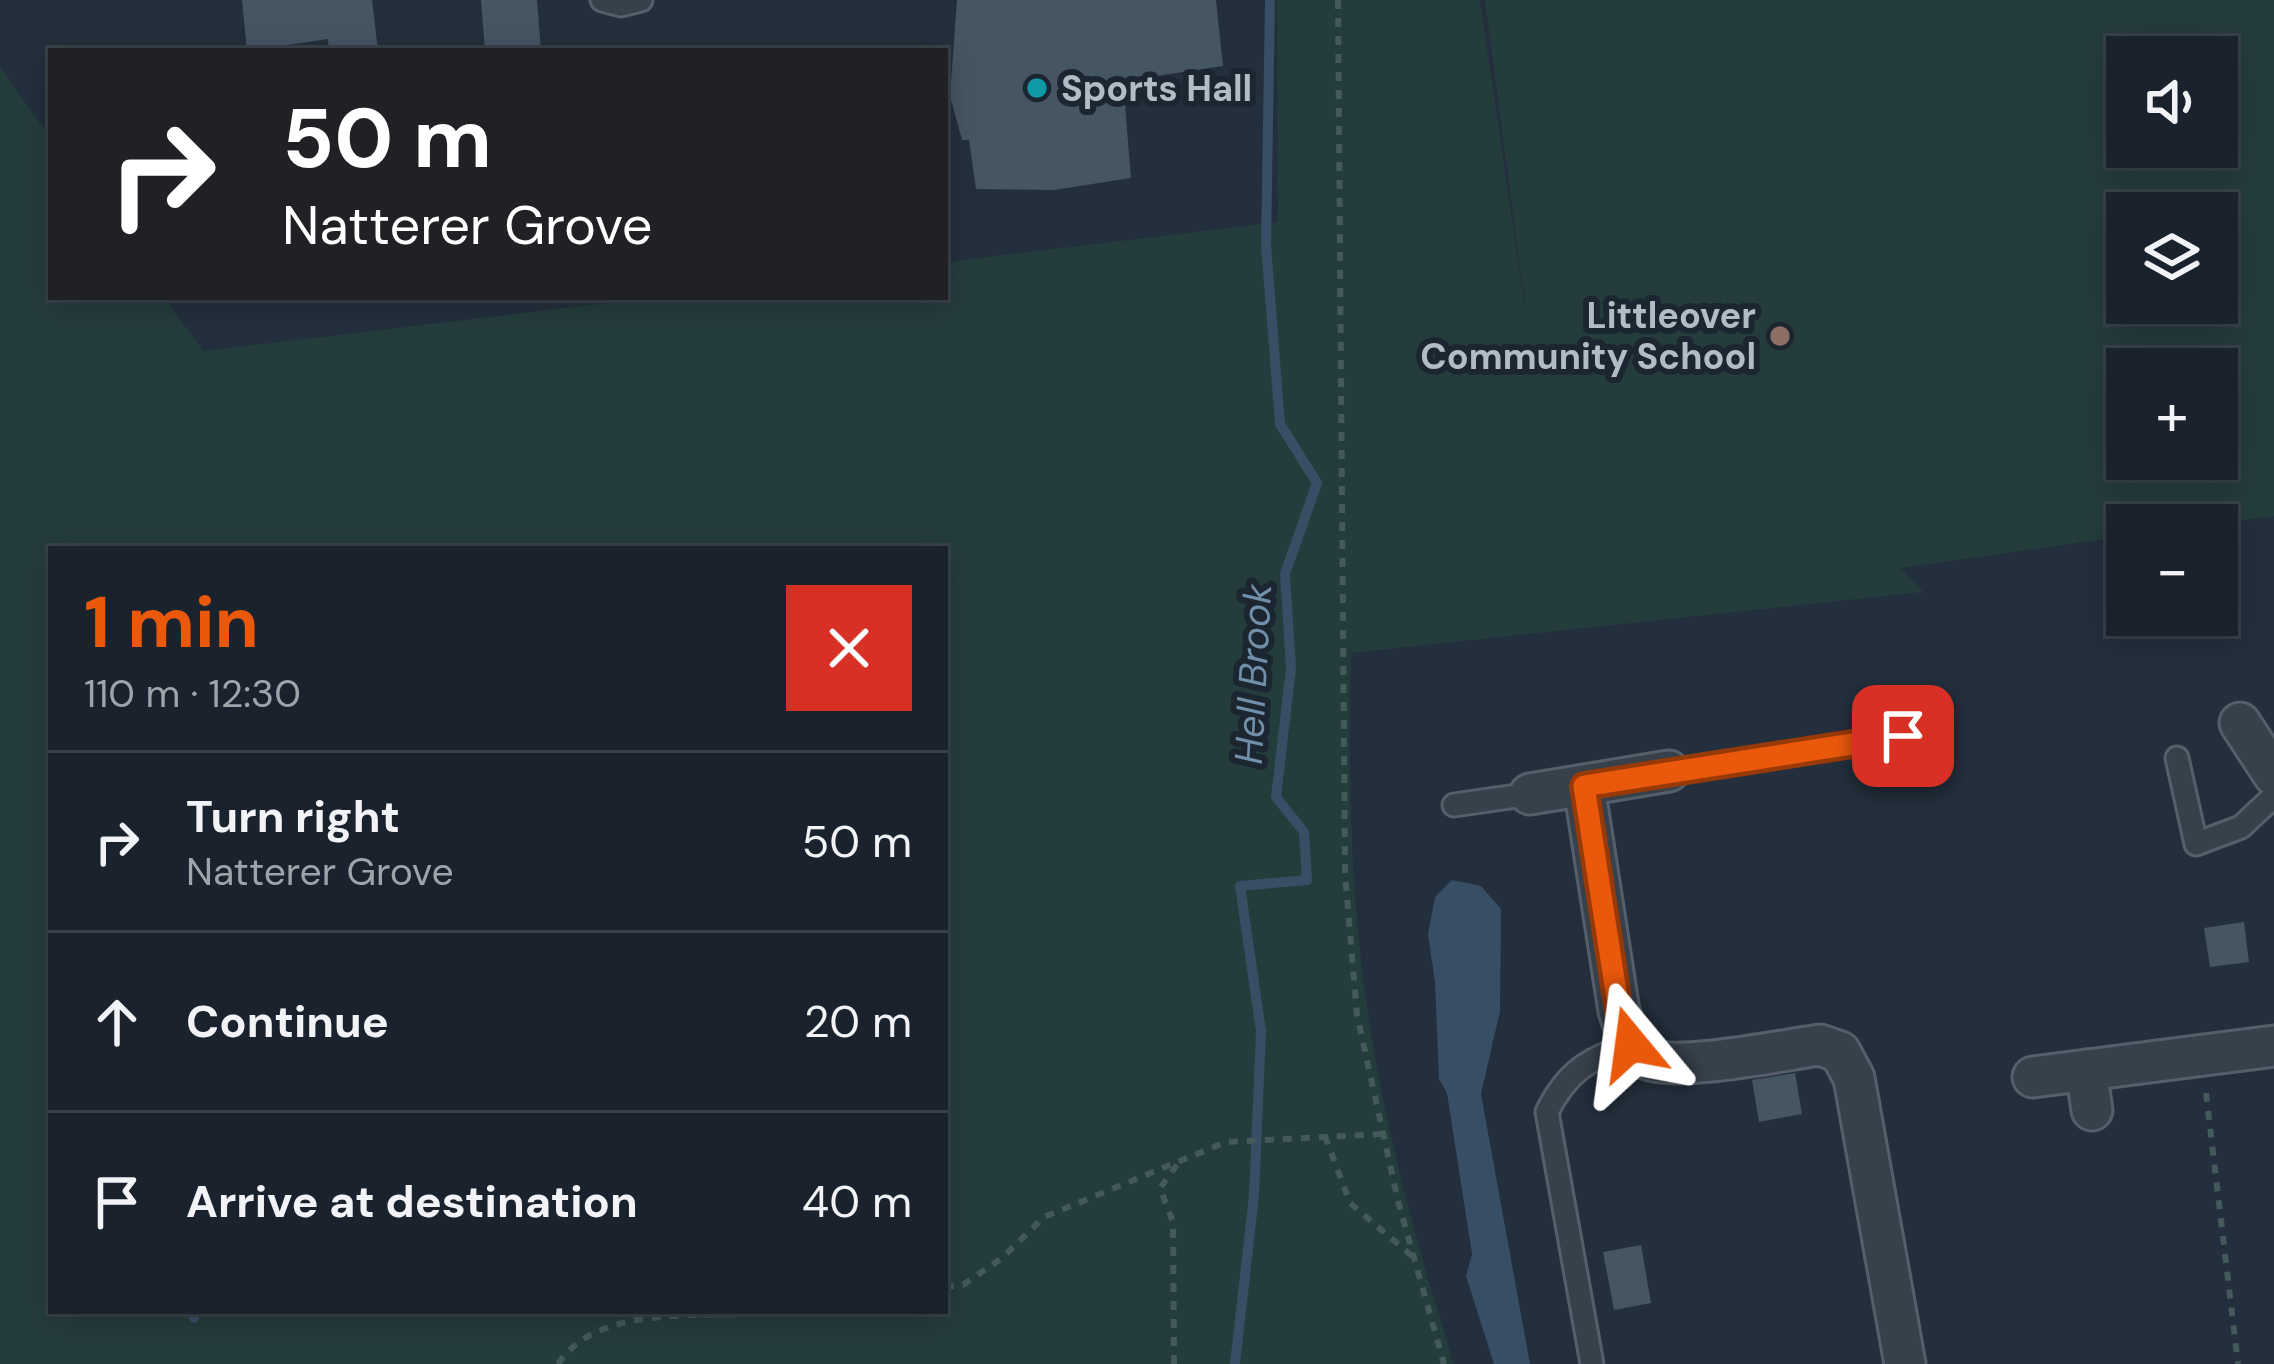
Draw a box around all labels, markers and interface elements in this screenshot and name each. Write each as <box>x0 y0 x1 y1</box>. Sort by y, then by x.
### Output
map controls <box>2106 36 2238 636</box>
button: sound <box>2106 36 2238 168</box>
place label: Sports Hall <box>1061 65 1252 112</box>
marker: Sports Hall <box>1024 75 1050 101</box>
text: 50 m <box>282 84 492 193</box>
icon: right <box>84 96 240 252</box>
text: Natterer Grove <box>282 190 653 261</box>
button: layers <box>2106 192 2238 324</box>
place label: Littleover Community School <box>1420 292 1756 380</box>
marker: Littleover Community School <box>1767 323 1793 349</box>
button: + <box>2106 348 2238 480</box>
button: − <box>2106 504 2238 636</box>
text: 1 min <box>84 576 259 669</box>
water label: Hell Brook <box>1223 582 1283 766</box>
button: close <box>786 585 912 711</box>
text: 110 m · 12:30 <box>84 668 301 719</box>
pin <box>1852 685 1954 787</box>
icon: arrive <box>1870 703 1936 769</box>
text: Turn right <box>186 787 400 846</box>
icon: right <box>84 809 150 875</box>
text: 50 m <box>802 812 912 871</box>
text: Natterer Grove <box>186 846 454 897</box>
position arrow <box>1568 981 1694 1107</box>
icon: ahead <box>84 989 150 1055</box>
text: Continue <box>186 992 389 1051</box>
text: 20 m <box>804 992 912 1051</box>
icon: arrive <box>84 1169 150 1235</box>
text: Arrive at destination <box>186 1172 638 1231</box>
text: 40 m <box>802 1172 912 1231</box>

